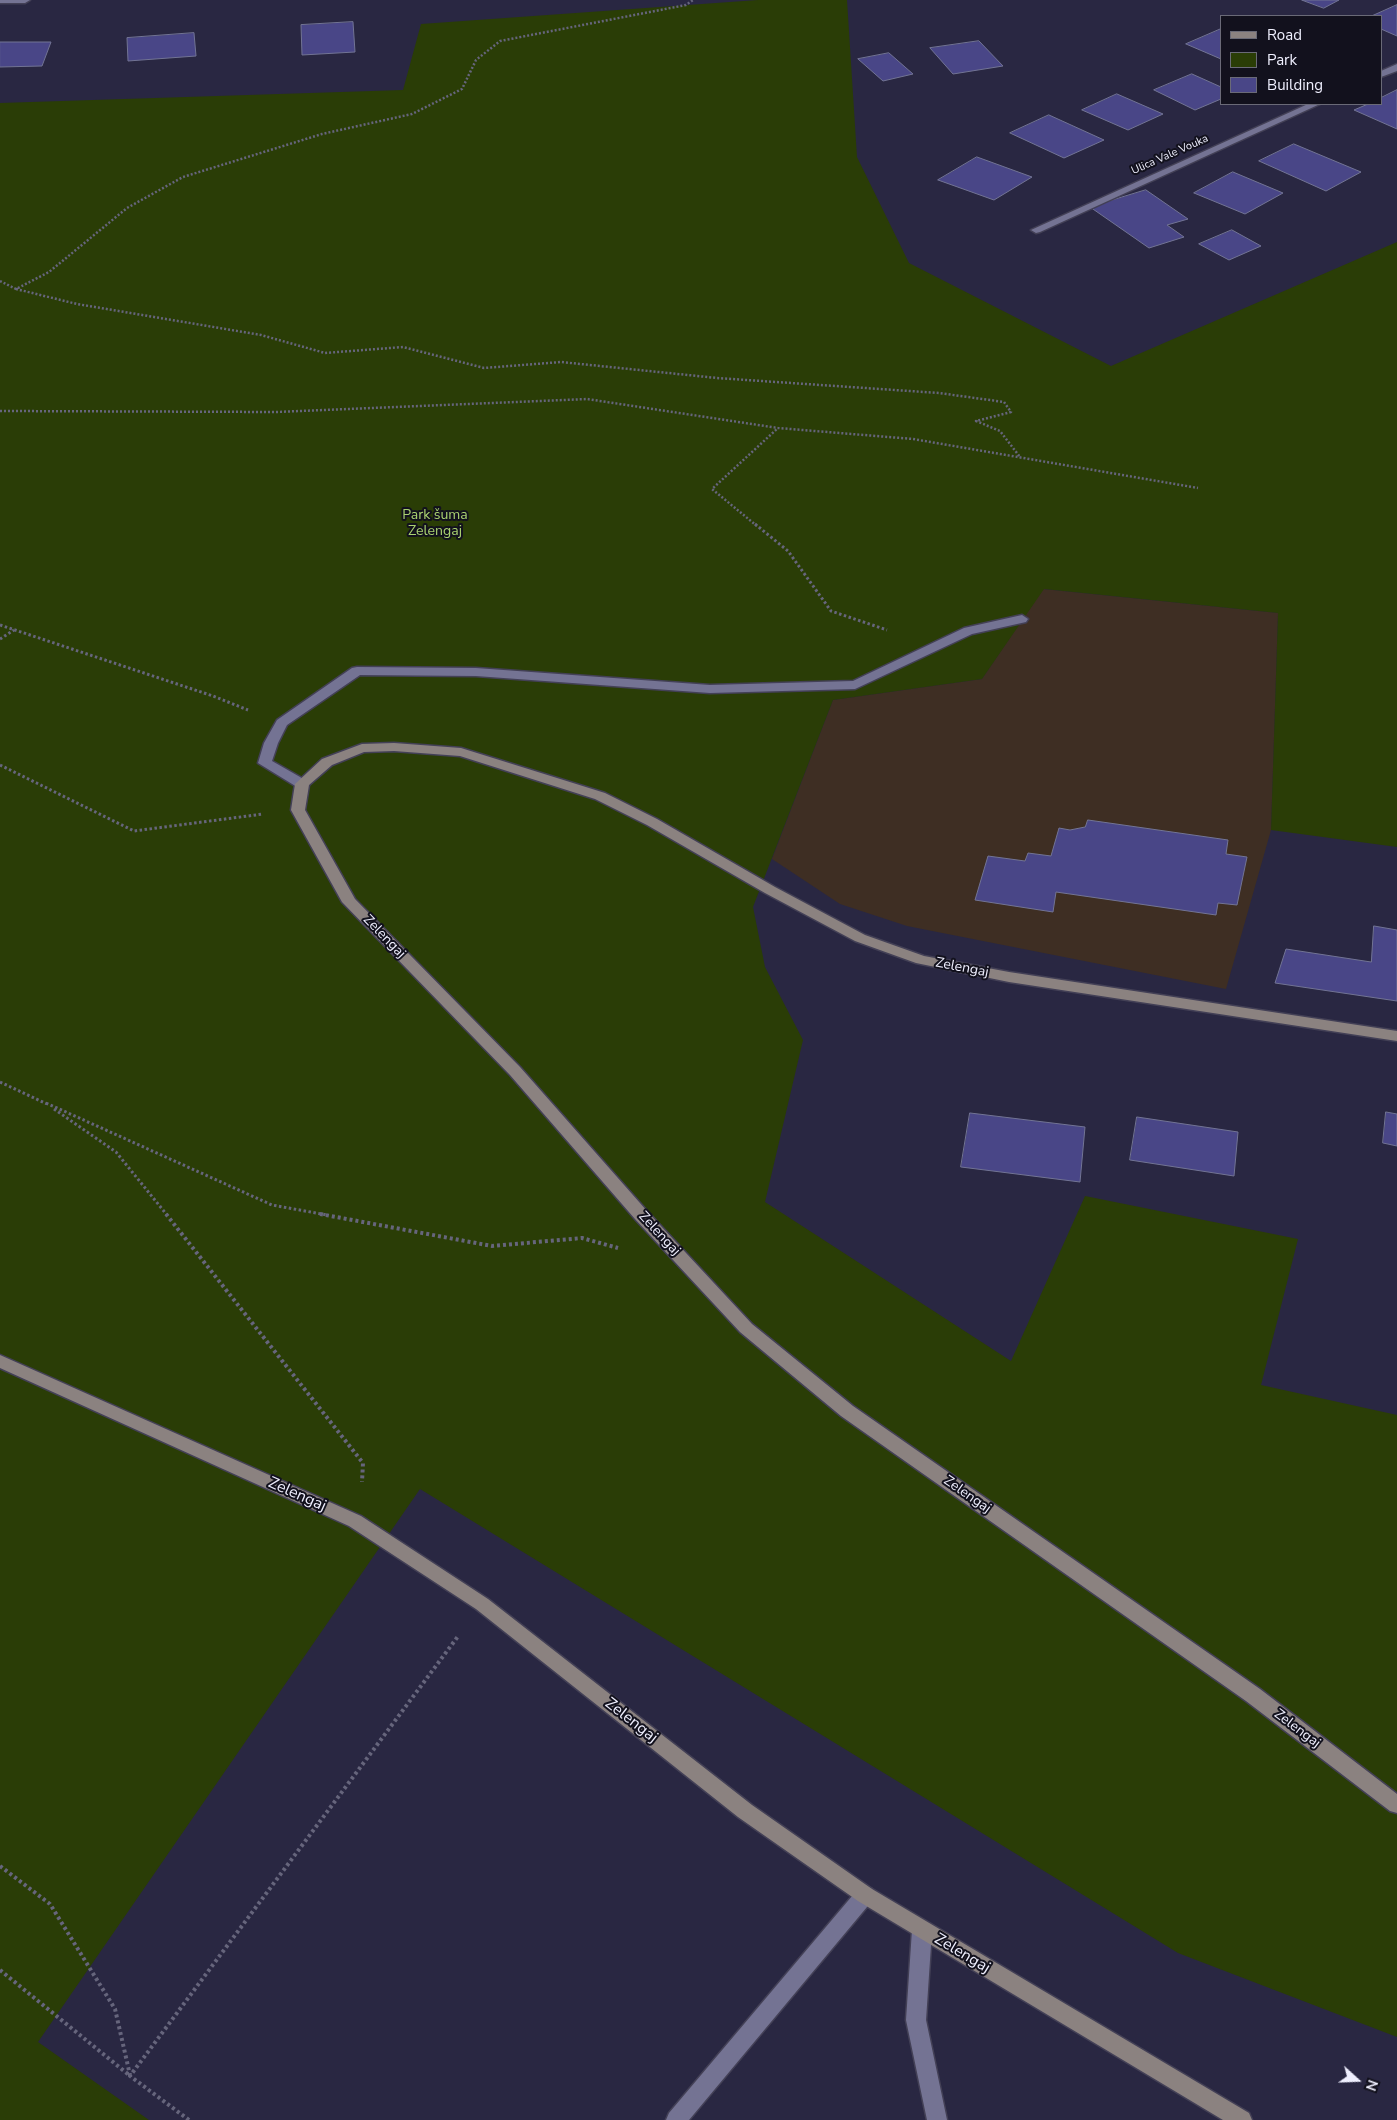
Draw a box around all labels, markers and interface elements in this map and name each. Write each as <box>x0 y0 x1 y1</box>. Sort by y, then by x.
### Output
legend <box>1220 15 1382 105</box>
text: Road <box>1267 25 1302 45</box>
text: Park <box>1267 50 1297 70</box>
text: Building <box>1267 75 1323 95</box>
street label: Ulica Vale Vouka <box>1130 132 1210 178</box>
park label: Park šuma Zelengaj <box>402 508 468 540</box>
street label: Zelengaj <box>359 912 409 962</box>
street label: Zelengaj <box>934 955 990 981</box>
street label: Zelengaj <box>634 1209 684 1259</box>
street label: Zelengaj <box>940 1473 994 1517</box>
street label: Zelengaj <box>265 1474 329 1516</box>
street label: Zelengaj <box>601 1694 661 1748</box>
street label: Zelengaj <box>1270 1706 1324 1752</box>
street label: Zelengaj <box>931 1930 993 1978</box>
north arrow <box>1332 2055 1382 2105</box>
text: N <box>1361 2077 1382 2093</box>

